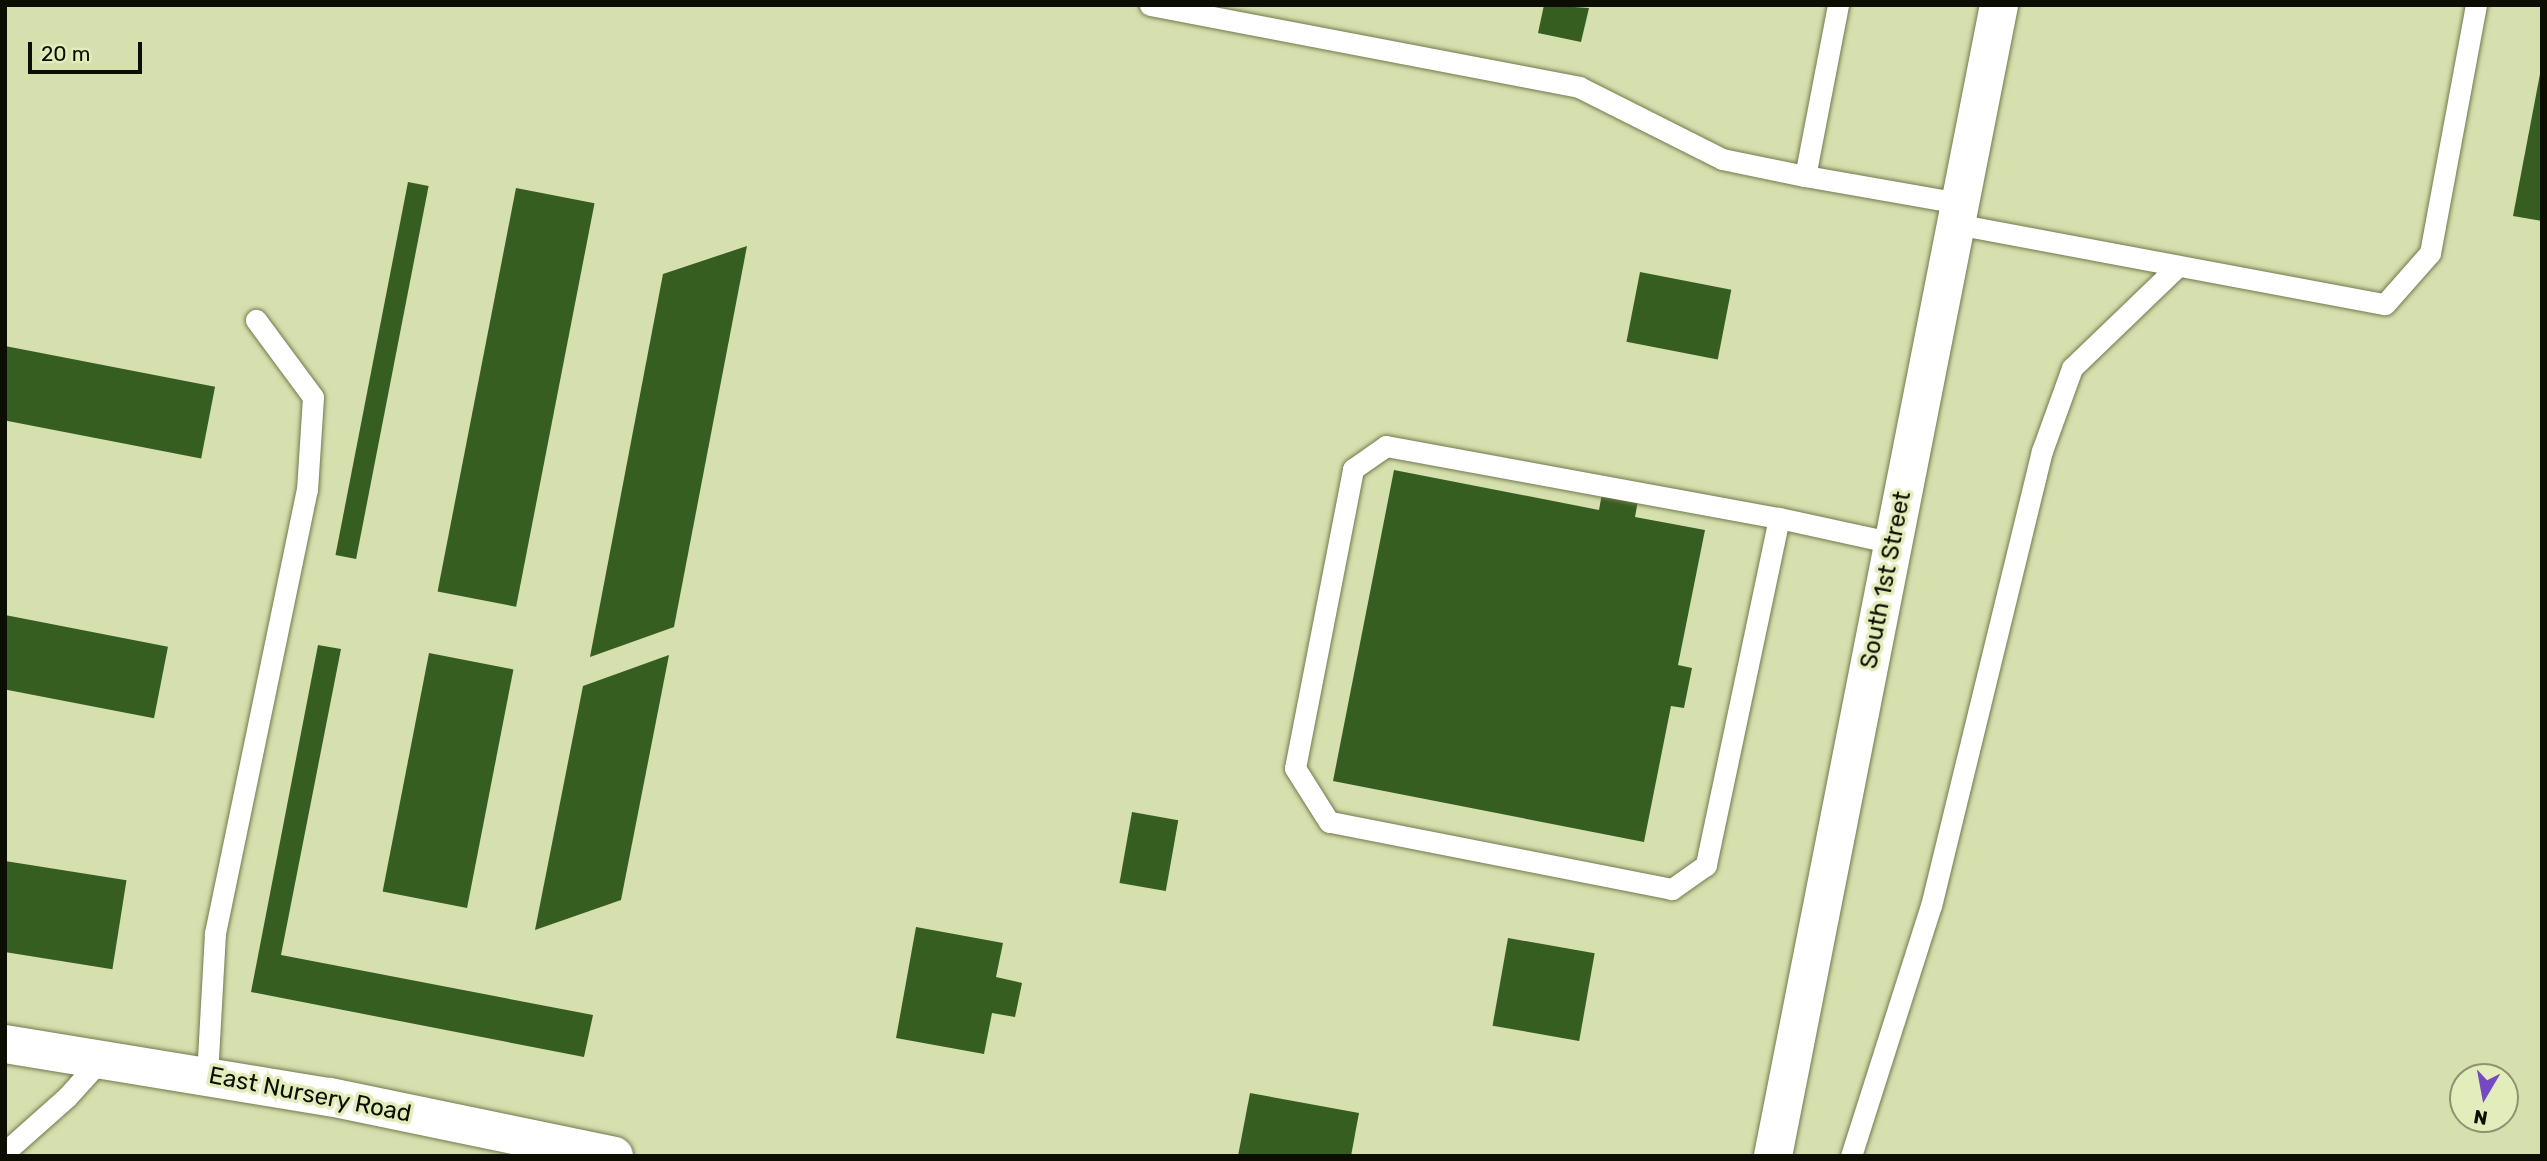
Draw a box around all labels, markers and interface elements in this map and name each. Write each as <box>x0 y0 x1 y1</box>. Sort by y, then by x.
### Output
scale bar <box>32 28 145 72</box>
text: 20 m <box>41 41 90 66</box>
street label: South 1st Street <box>1855 489 1917 671</box>
street label: East Nursery Road <box>206 1061 414 1129</box>
north arrow <box>2449 1063 2519 1133</box>
text: N <box>2472 1105 2489 1130</box>

